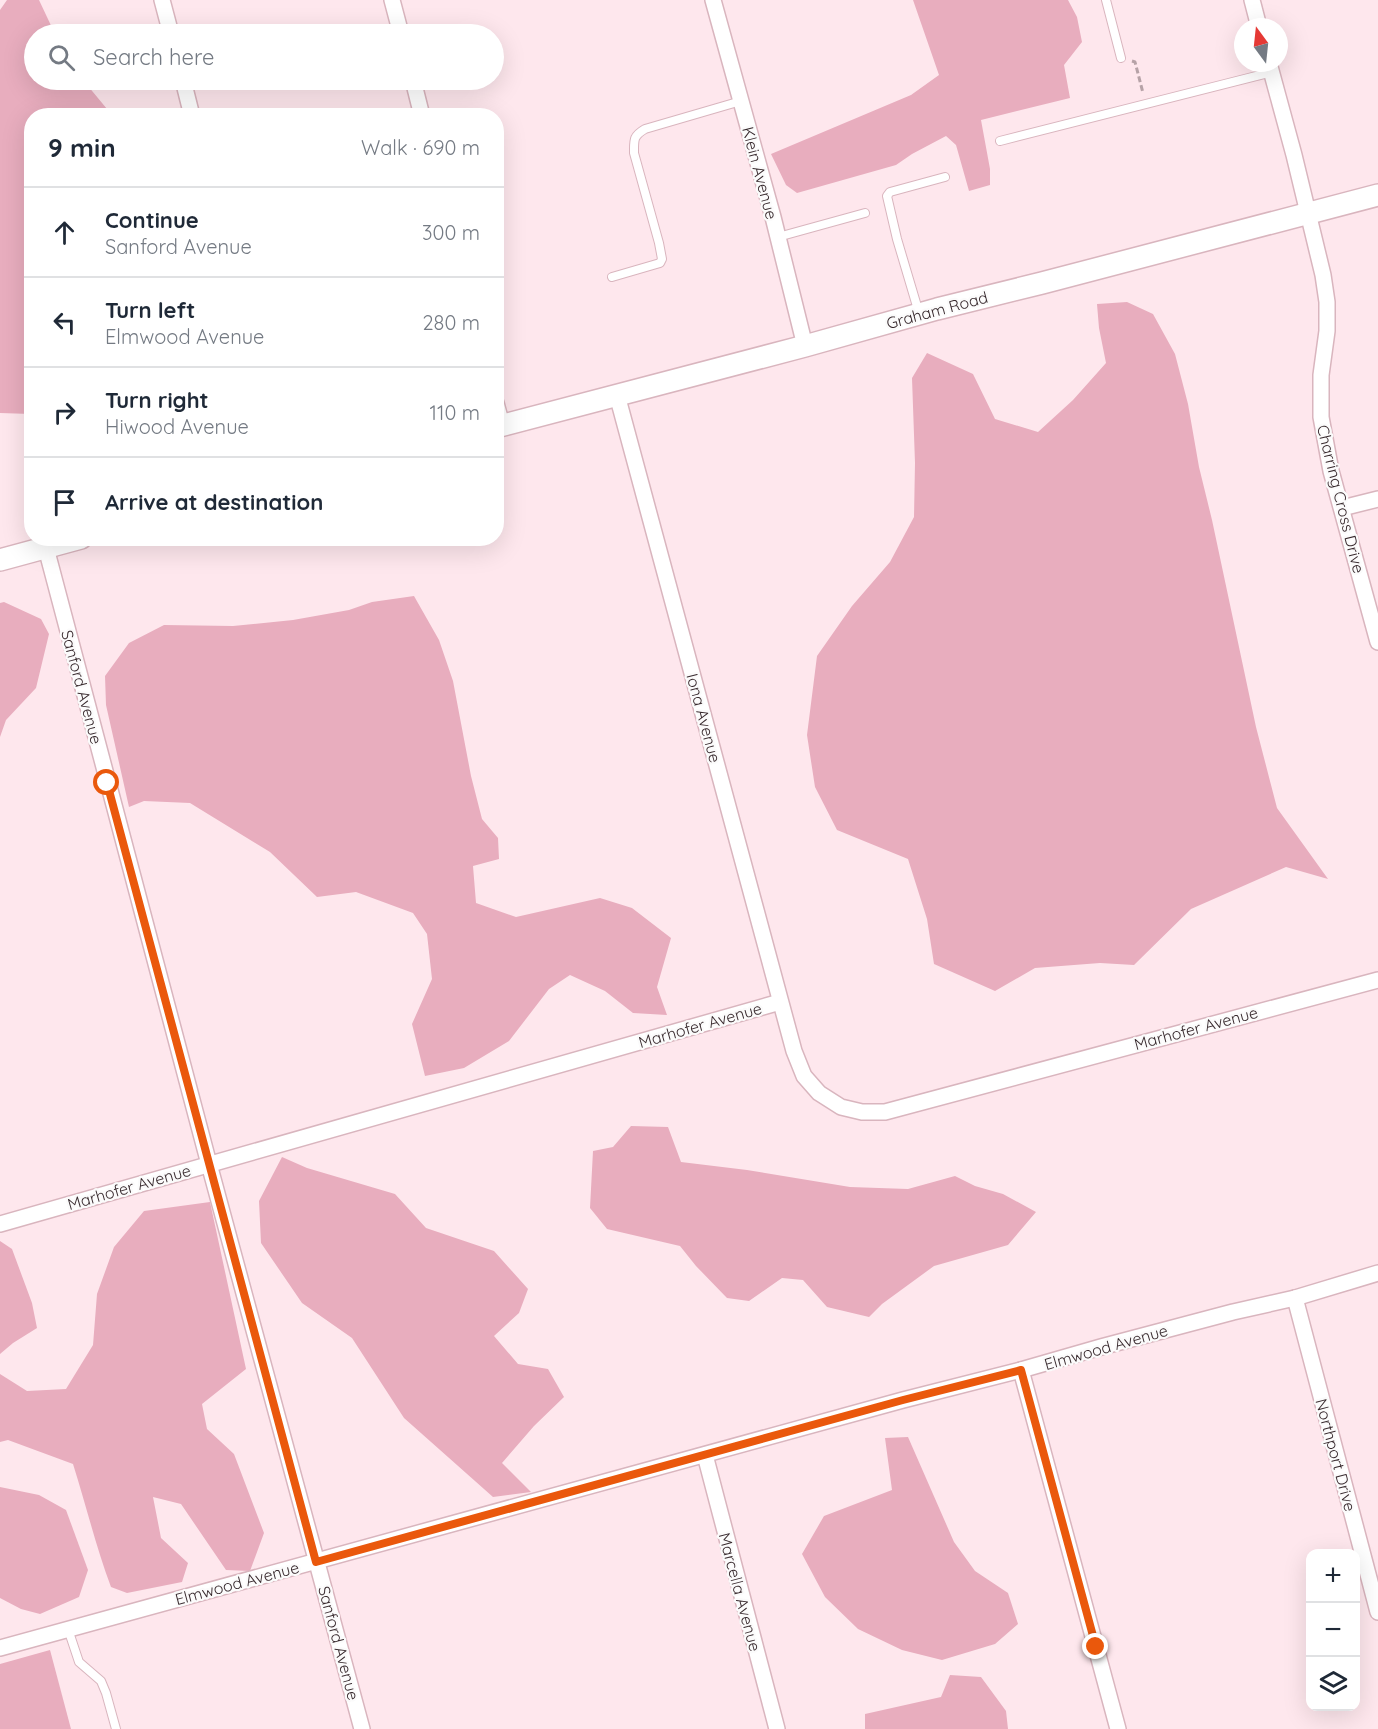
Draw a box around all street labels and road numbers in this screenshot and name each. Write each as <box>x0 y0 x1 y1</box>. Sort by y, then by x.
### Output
street label: Klein Avenue <box>738 124 782 222</box>
street label: Graham Road <box>884 287 990 333</box>
street label: Charring Cross Drive <box>1313 423 1369 575</box>
street label: Sanford Avenue <box>57 628 107 746</box>
street label: Iona Avenue <box>682 671 726 765</box>
street label: Marhofer Avenue <box>636 998 764 1052</box>
street label: Marhofer Avenue <box>1132 1002 1260 1054</box>
street label: Marhofer Avenue <box>65 1160 193 1214</box>
street label: Elmwood Avenue <box>1042 1320 1170 1374</box>
street label: Northport Drive <box>1311 1396 1361 1514</box>
street label: Marcella Avenue <box>715 1530 765 1654</box>
street label: Elmwood Avenue <box>173 1557 301 1609</box>
street label: Sanford Avenue <box>314 1584 364 1702</box>

